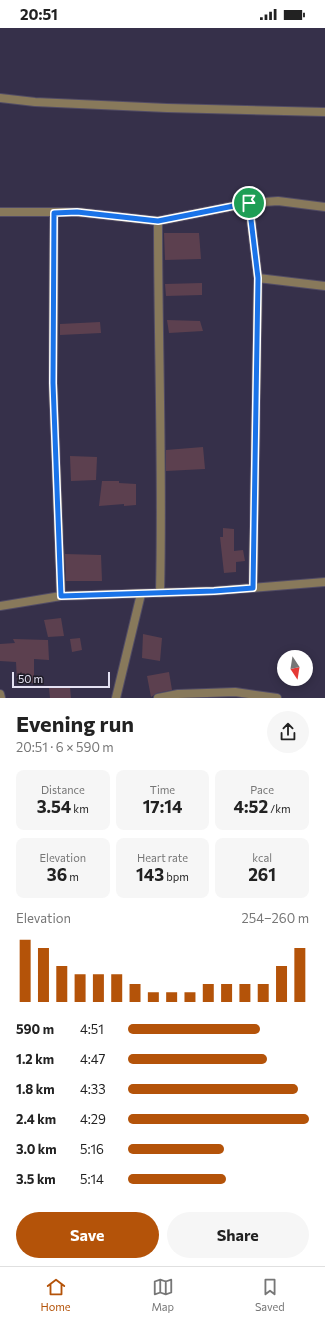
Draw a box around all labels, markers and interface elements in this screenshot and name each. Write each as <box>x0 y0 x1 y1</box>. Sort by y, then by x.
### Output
text: 20:51 <box>20 5 58 23</box>
pin <box>232 186 266 220</box>
icon: arrive <box>238 192 260 214</box>
north arrow <box>277 650 313 686</box>
map controls <box>277 650 313 686</box>
scale bar <box>12 670 110 689</box>
text: 50 m <box>18 672 43 685</box>
text: Evening run <box>16 710 134 737</box>
button: share <box>267 711 309 753</box>
text: 20:51 · 6 × 590 m <box>16 739 114 755</box>
text: Distance <box>41 783 85 796</box>
text: Time <box>150 783 175 796</box>
text: Pace <box>250 783 274 796</box>
text: 3.54 <box>37 796 71 817</box>
text: 17:14 <box>143 796 182 817</box>
text: 4:52 <box>234 796 268 817</box>
text: km <box>71 802 89 815</box>
text: /km <box>268 802 291 815</box>
text: Elevation <box>40 851 86 864</box>
text: Heart rate <box>137 851 188 864</box>
text: kcal <box>252 851 272 864</box>
text: 36 <box>47 864 67 885</box>
text: 143 <box>136 864 164 885</box>
text: 261 <box>248 864 276 885</box>
text: m <box>67 870 79 883</box>
text: bpm <box>164 870 189 883</box>
text: Elevation <box>16 910 71 926</box>
text: 254–260 m <box>241 910 309 926</box>
text: 590 m <box>16 1021 54 1037</box>
text: 4:51 <box>80 1021 104 1037</box>
text: 1.2 km <box>16 1051 54 1067</box>
text: 4:47 <box>80 1051 105 1067</box>
text: 1.8 km <box>16 1081 54 1097</box>
text: 4:33 <box>80 1081 106 1097</box>
text: 2.4 km <box>16 1111 56 1127</box>
text: 4:29 <box>80 1111 106 1127</box>
text: 3.0 km <box>16 1141 57 1157</box>
text: 5:16 <box>80 1141 104 1157</box>
text: 3.5 km <box>16 1171 56 1187</box>
text: 5:14 <box>80 1171 104 1187</box>
button: Save <box>16 1212 159 1258</box>
button: Share <box>167 1212 309 1258</box>
tab: Home <box>40 1276 71 1313</box>
tab: Map <box>151 1276 174 1313</box>
tab: Saved <box>255 1276 285 1313</box>

